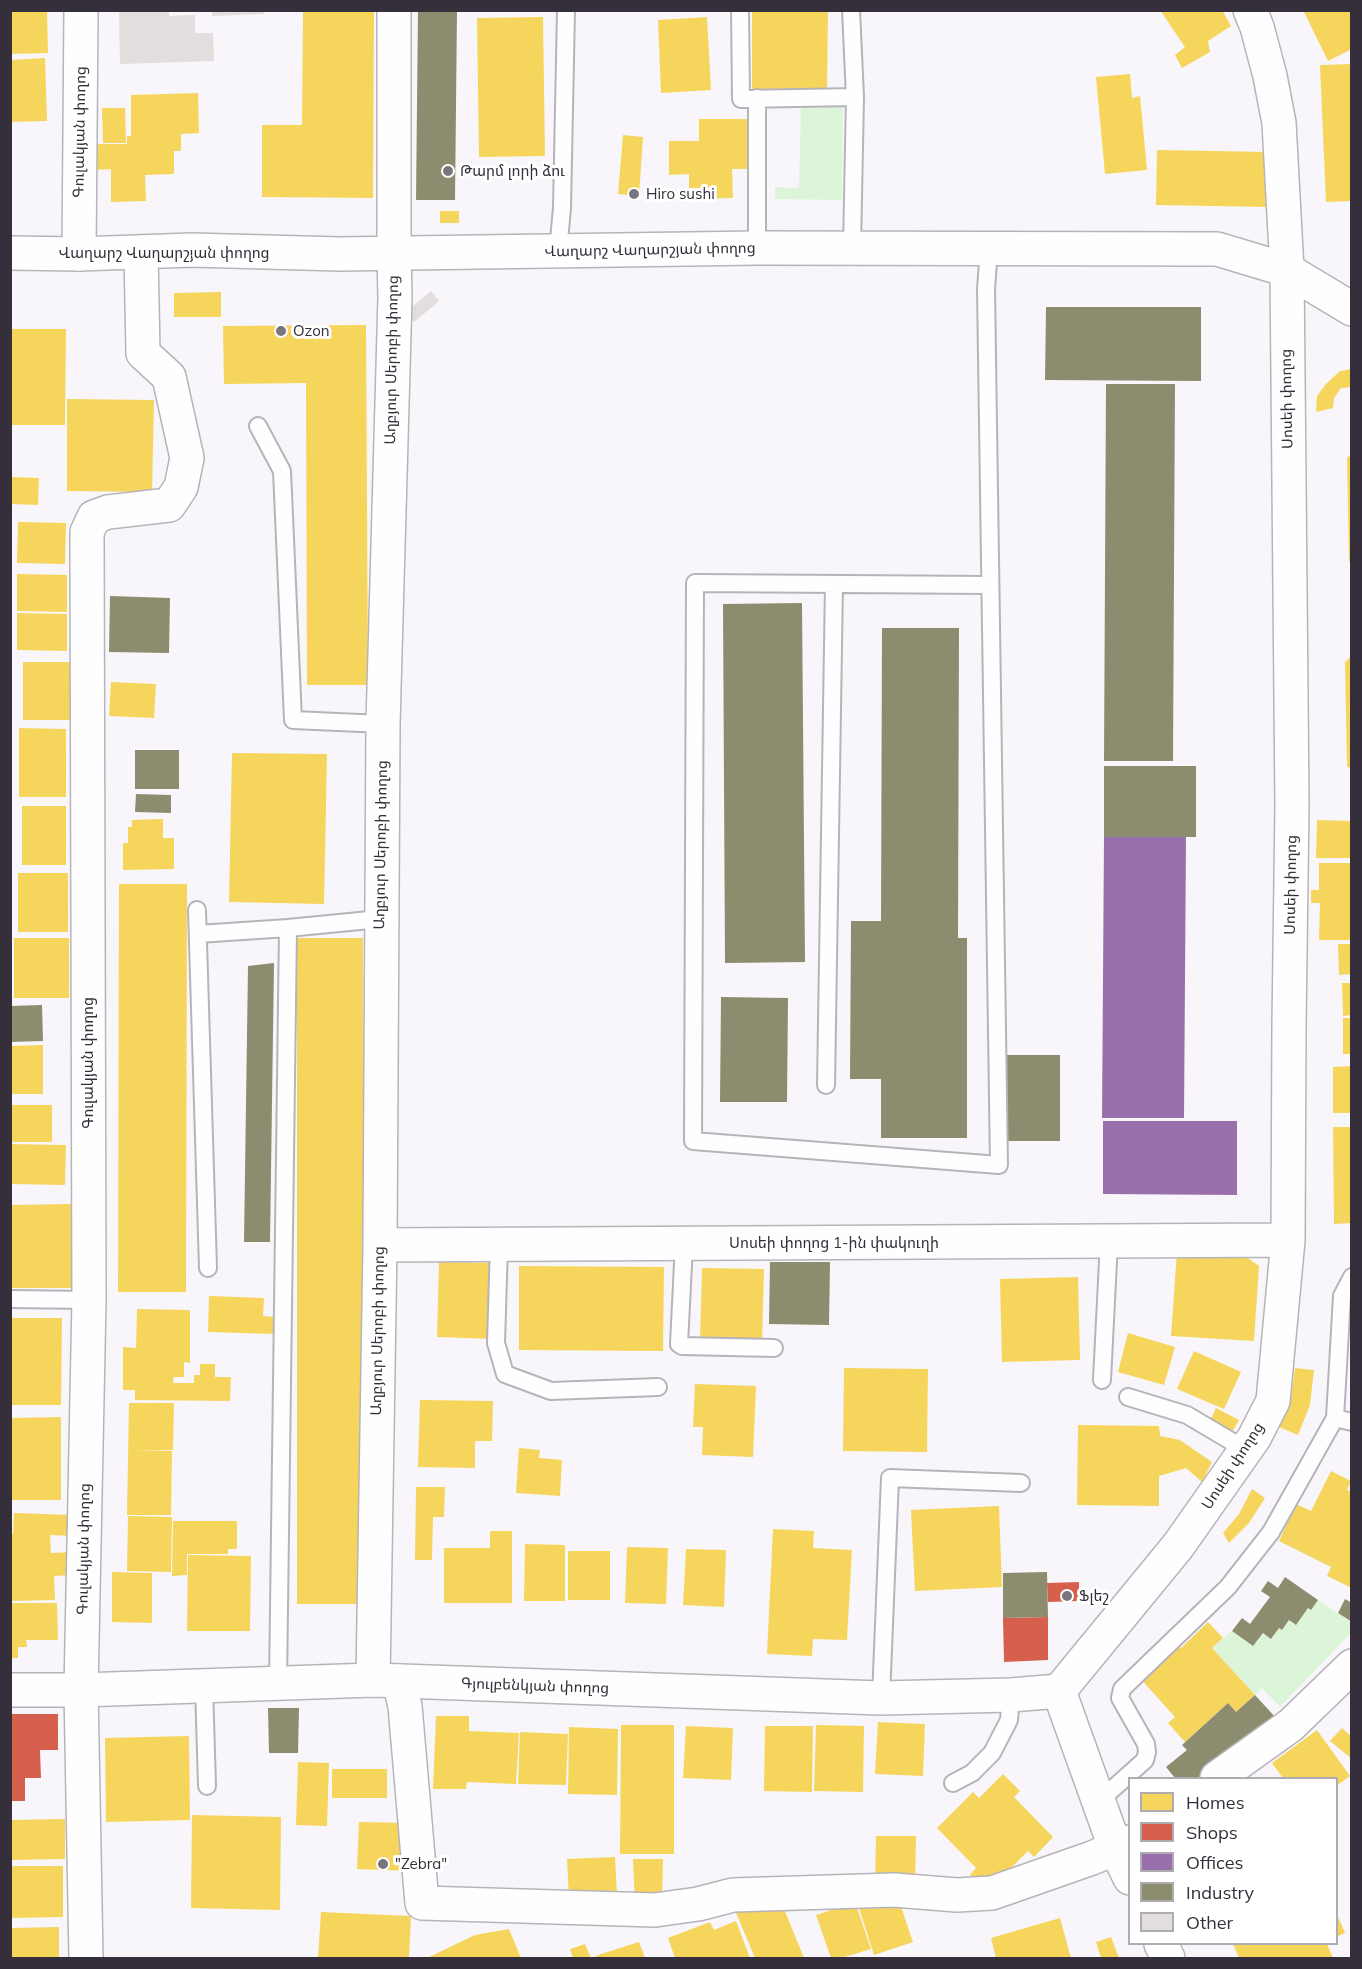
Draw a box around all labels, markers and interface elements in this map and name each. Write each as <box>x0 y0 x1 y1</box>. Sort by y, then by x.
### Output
street label: Գուլակյան փողոց <box>70 66 90 198</box>
place label: Թարմ լորի ձու <box>460 162 565 180</box>
marker: Թարմ լորի ձու <box>441 164 455 178</box>
place label: Hiro sushi <box>646 185 715 203</box>
marker: Hiro sushi <box>627 187 641 201</box>
street label: Վաղարշ Վաղարշյան փողոց <box>544 239 756 261</box>
street label: Վաղարշ Վաղարշյան փողոց <box>58 244 270 262</box>
street label: Աղբյուր Սերոբի փողոց <box>382 275 402 445</box>
place label: Ozon <box>293 322 330 340</box>
marker: Ozon <box>274 324 288 338</box>
street label: Սոսեի փողոց <box>1277 349 1297 449</box>
street label: Աղբյուր Սերոբի փողոց <box>371 760 391 930</box>
street label: Սոսեի փողոց <box>1281 835 1301 935</box>
street label: Գուլակյան փողոց <box>79 997 97 1129</box>
street label: Սոսեի փողոց 1-ին փակուղի <box>729 1234 939 1252</box>
street label: Աղբյուր Սերոբի փողոց <box>368 1246 388 1416</box>
street label: Սոսեի փողոց <box>1198 1419 1268 1513</box>
street label: Գուլակյան փողոց <box>74 1483 94 1615</box>
place label: Ֆլեշ <box>1079 1587 1109 1605</box>
marker: Ֆլեշ <box>1060 1589 1074 1603</box>
street label: Գյուլբենկյան փողոց <box>460 1674 610 1698</box>
legend <box>1128 1777 1338 1945</box>
text: Homes <box>1186 1791 1245 1814</box>
text: Shops <box>1186 1821 1238 1844</box>
text: Offices <box>1186 1851 1243 1874</box>
place label: "Zebra" <box>395 1855 447 1873</box>
marker: "Zebra" <box>376 1857 390 1871</box>
text: Industry <box>1186 1881 1254 1904</box>
text: Other <box>1186 1911 1233 1934</box>

